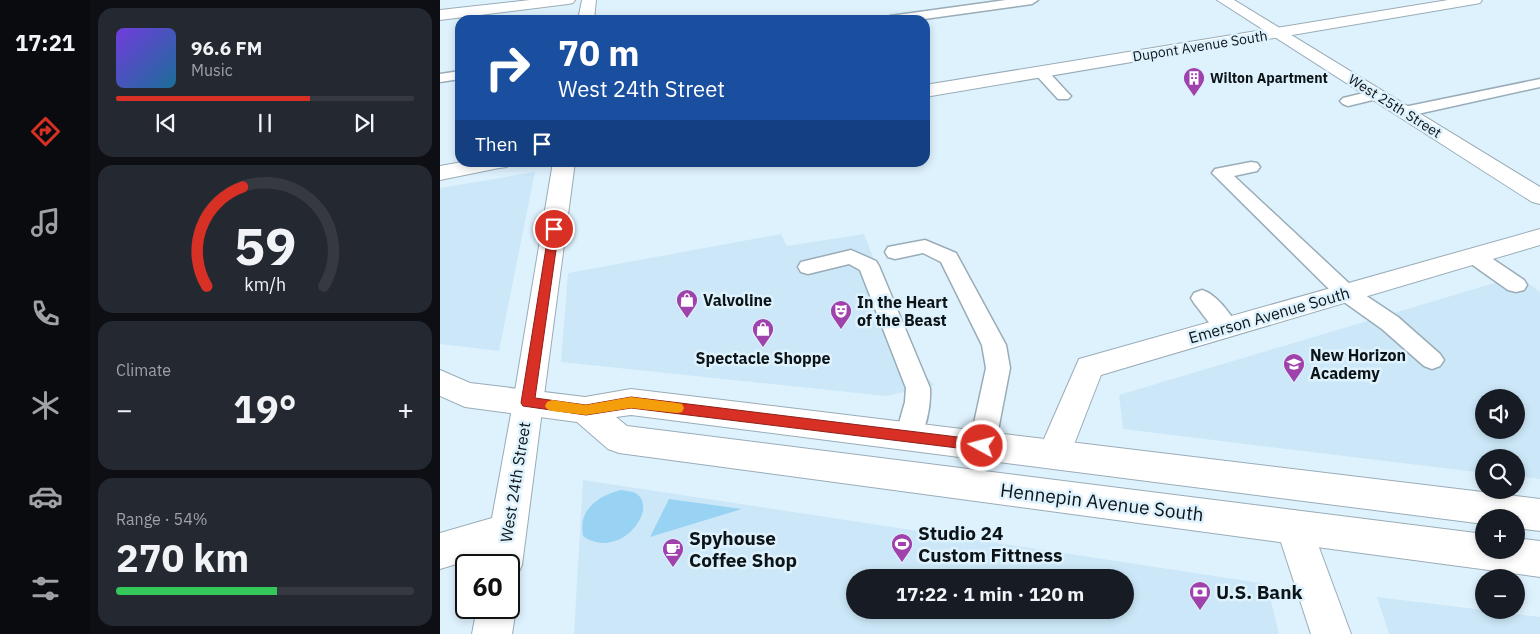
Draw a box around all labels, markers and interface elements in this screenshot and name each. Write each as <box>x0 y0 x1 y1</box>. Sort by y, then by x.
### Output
street label: Dupont Avenue South <box>1131 26 1269 66</box>
text: 17:21 <box>15 28 75 57</box>
text: 70 m <box>558 30 640 76</box>
icon: right <box>475 35 540 100</box>
text: 96.6 FM <box>191 36 262 60</box>
text: Music <box>191 60 233 80</box>
building icon: Wilton Apartment <box>1182 66 1206 97</box>
place label: Wilton Apartment <box>1210 69 1328 87</box>
street label: West 25th Street <box>1345 70 1445 142</box>
text: West 24th Street <box>558 74 725 103</box>
icon: previous <box>152 109 180 137</box>
icon: pause <box>251 109 279 137</box>
icon: next <box>350 109 378 137</box>
icon: directions <box>28 114 63 149</box>
icon: arrive <box>528 130 556 158</box>
text: Then <box>475 132 518 156</box>
icon: music <box>28 205 63 240</box>
pin <box>533 208 575 250</box>
text: 59 <box>234 212 296 279</box>
icon: arrive <box>540 215 568 243</box>
text: km/h <box>244 273 286 296</box>
street label: Emerson Avenue South <box>1186 282 1352 348</box>
shop icon: Valvoline <box>675 288 699 319</box>
place label: Valvoline <box>703 290 772 310</box>
place label: In the Heart of the Beast <box>857 292 948 330</box>
icon: phone <box>28 296 63 331</box>
theatre icon: In the Heart of the Beast <box>829 299 853 330</box>
shop icon: Spectacle Shoppe <box>751 317 775 348</box>
place label: New Horizon Academy <box>1310 345 1406 383</box>
place label: Spectacle Shoppe <box>695 348 831 368</box>
school or university icon: New Horizon Academy <box>1282 352 1306 383</box>
text: Climate <box>116 360 171 380</box>
text: 19° <box>233 384 297 433</box>
icon: climate <box>28 388 63 423</box>
map controls <box>1475 389 1525 619</box>
button: sound <box>1475 389 1525 439</box>
text: − <box>116 391 133 428</box>
text: + <box>397 391 414 428</box>
position arrow <box>955 419 1007 471</box>
street label: West 24th Street <box>496 420 534 544</box>
button: search <box>1475 449 1525 499</box>
street label: Hennepin Avenue South <box>999 478 1205 526</box>
icon: car <box>28 479 63 514</box>
text: Range · 54% <box>116 509 208 529</box>
button: + <box>1475 509 1525 559</box>
place label: Studio 24 Custom Fittness <box>918 521 1063 567</box>
place label: Spyhouse Coffee Shop <box>689 526 797 572</box>
sports icon: Studio 24 Custom Fittness <box>890 532 914 563</box>
text: 270 km <box>116 533 249 582</box>
cafe icon: Spyhouse Coffee Shop <box>661 537 685 568</box>
speed limit sign: 60 <box>455 554 520 619</box>
button: − <box>1475 569 1525 619</box>
icon: filters <box>28 571 63 606</box>
bank icon: U.S. Bank <box>1188 580 1212 611</box>
place label: U.S. Bank <box>1216 580 1302 604</box>
text: 17:22 · 1 min · 120 m <box>896 582 1084 606</box>

